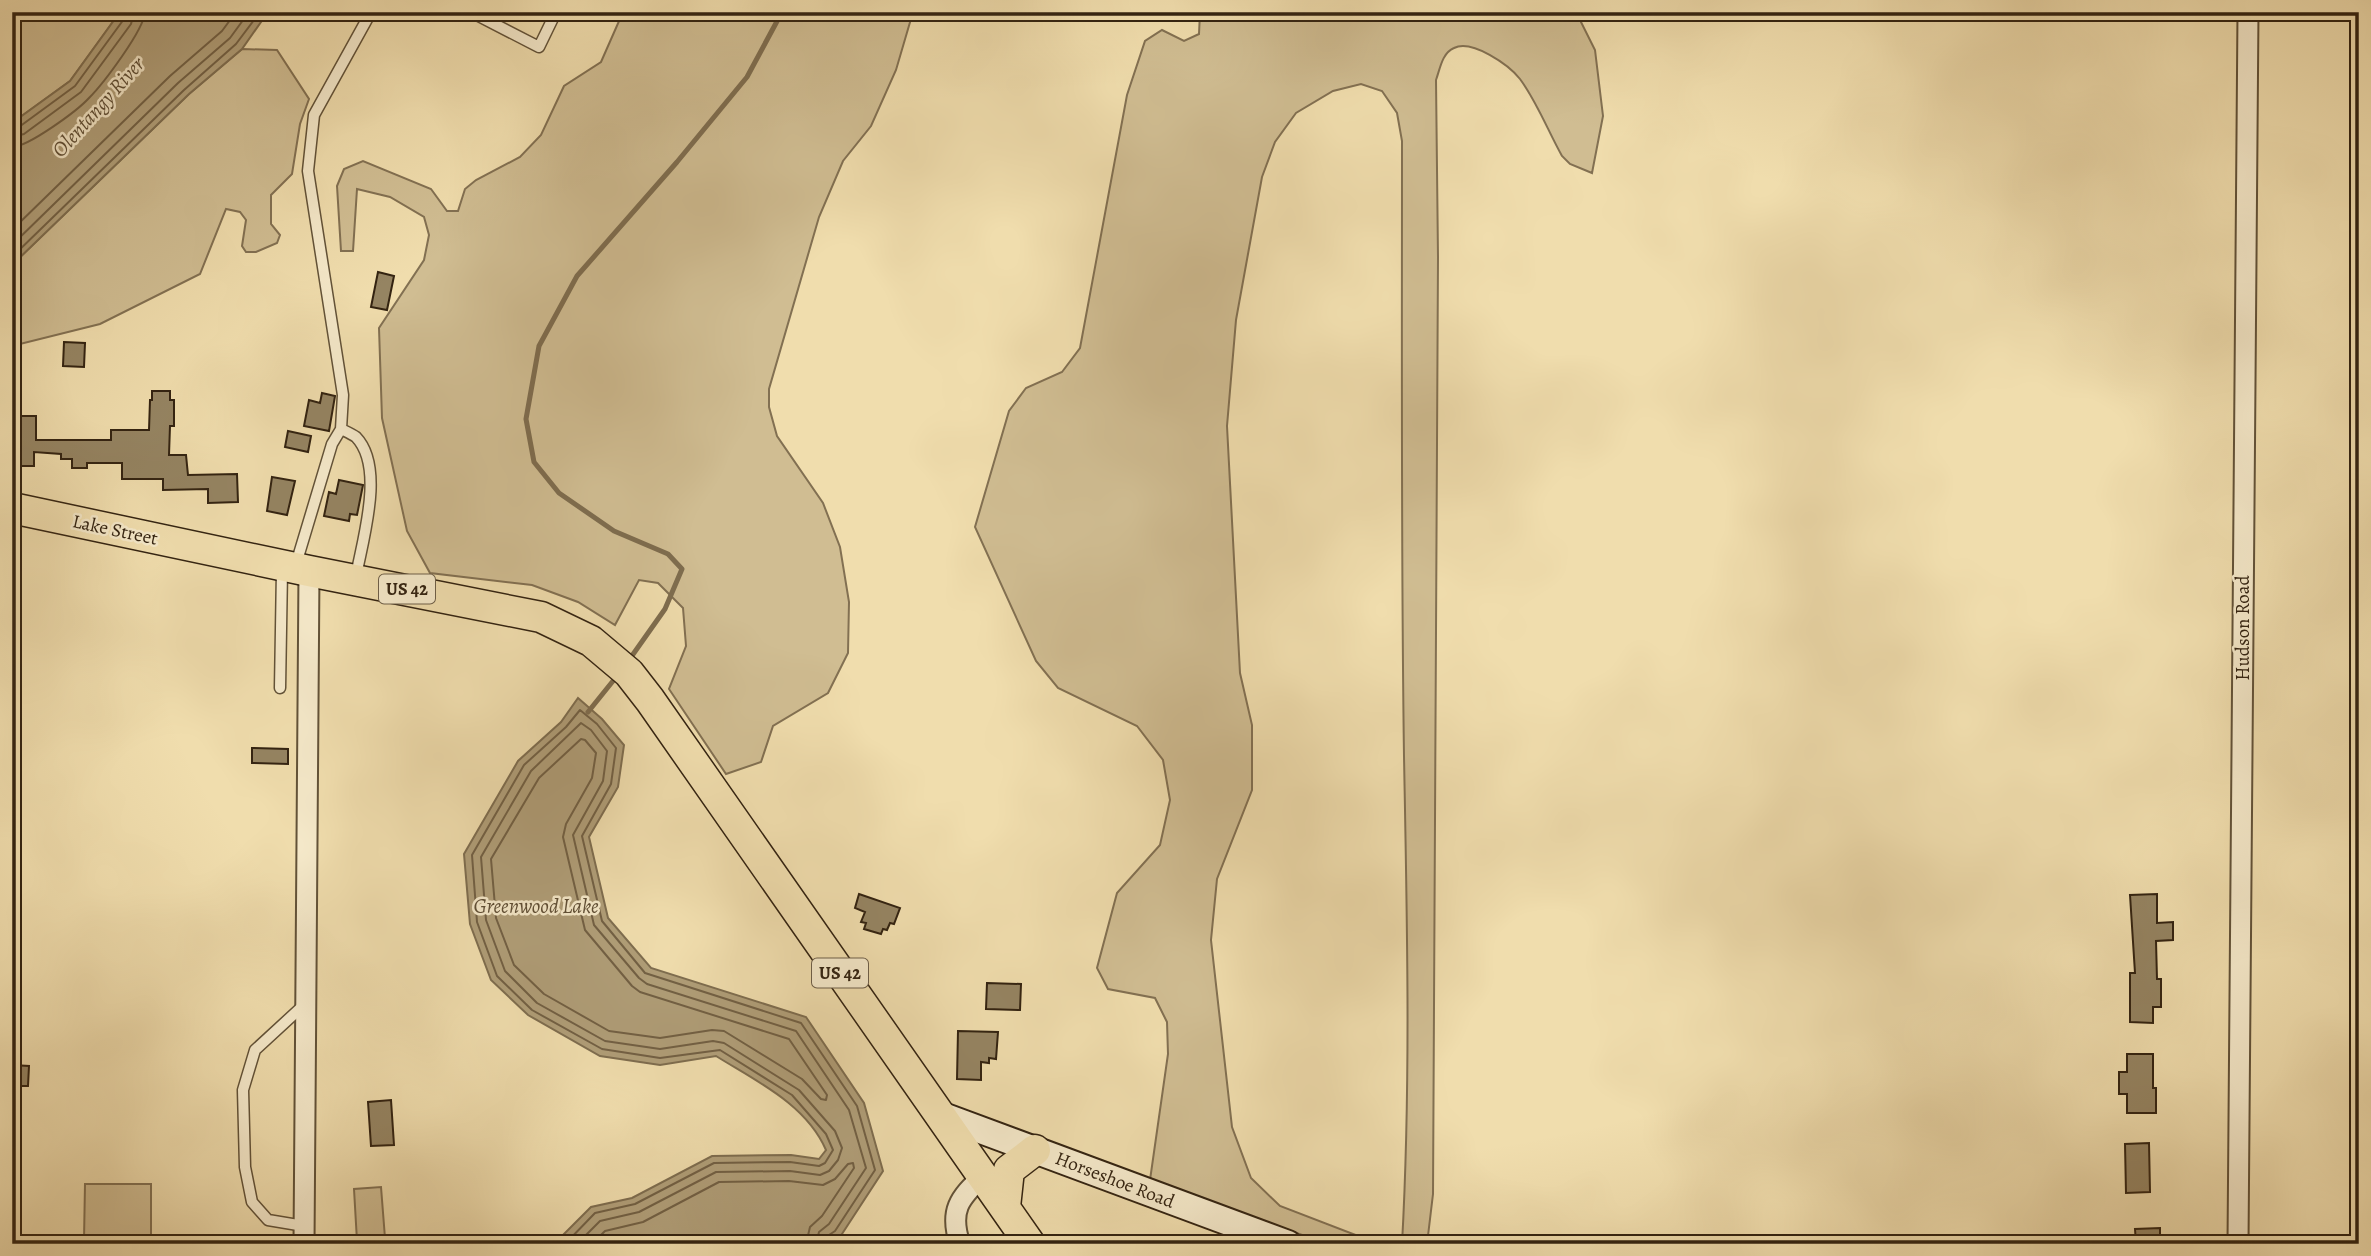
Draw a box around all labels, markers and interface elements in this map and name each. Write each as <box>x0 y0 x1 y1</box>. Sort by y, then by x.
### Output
water label: Olentangy River <box>45 50 151 163</box>
street label: Lake Street <box>70 508 160 552</box>
road number: US 42 <box>379 574 435 604</box>
street label: Hudson Road <box>2230 574 2256 681</box>
water label: Greenwood Lake <box>473 892 599 920</box>
road number: US 42 <box>812 958 868 988</box>
street label: Horseshoe Road <box>1052 1145 1179 1215</box>

